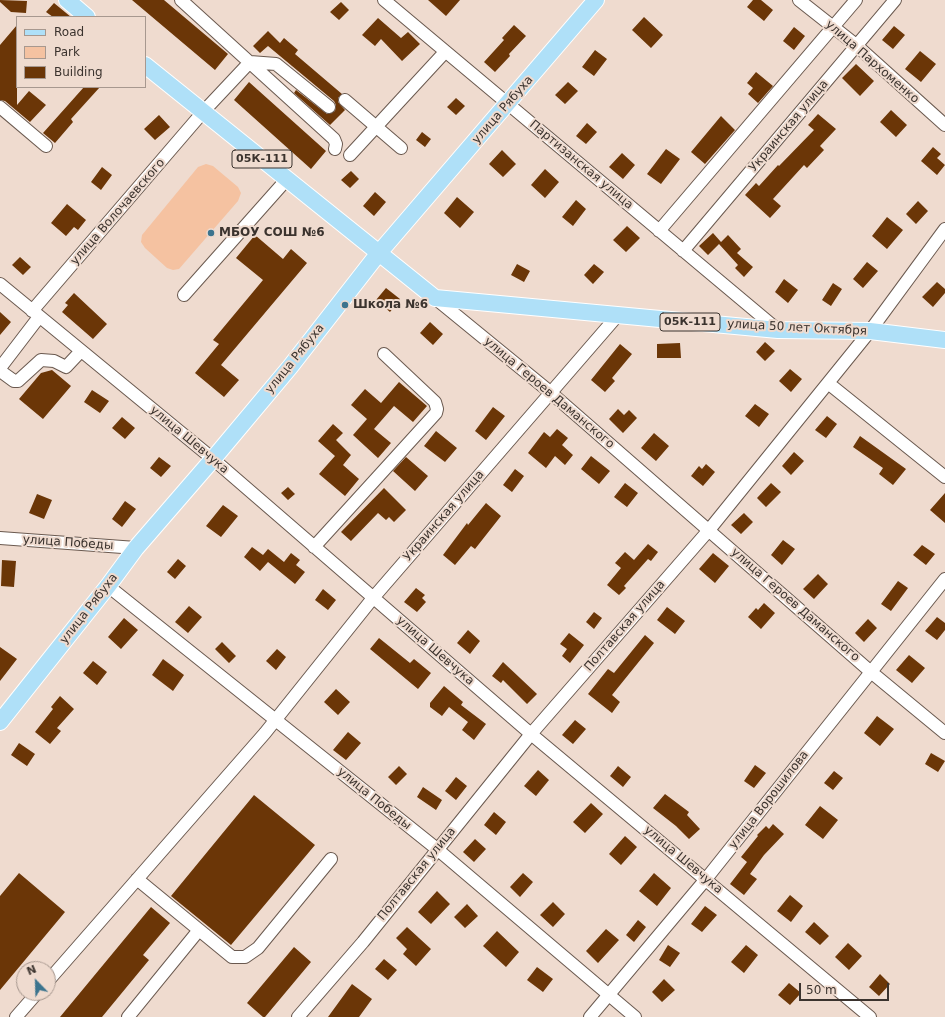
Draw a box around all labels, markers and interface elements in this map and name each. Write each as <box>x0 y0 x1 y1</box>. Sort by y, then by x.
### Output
legend <box>16 16 146 88</box>
street label: улица Пархоменко <box>822 17 922 107</box>
text: Road <box>54 25 84 39</box>
text: Park <box>54 45 80 59</box>
text: Building <box>54 65 103 79</box>
street label: улица Рябуха <box>470 73 536 147</box>
street label: Украинская улица <box>746 77 832 175</box>
street label: Партизанская улица <box>526 117 636 213</box>
road number: 05К-111 <box>232 150 292 168</box>
street label: улица Волочаевского <box>68 156 168 268</box>
place label: МБОУ СОШ №6 <box>219 226 325 240</box>
marker: МБОУ СОШ №6 <box>206 228 216 238</box>
place label: Школа №6 <box>353 298 428 312</box>
marker: Школа №6 <box>340 300 350 310</box>
road number: 05К-111 <box>660 313 720 331</box>
street label: улица 50 лет Октября <box>727 317 867 339</box>
street label: улица Рябуха <box>263 321 327 397</box>
street label: улица Героев Даманского <box>481 334 617 452</box>
street label: улица Шевчука <box>147 403 231 477</box>
street label: Украинская улица <box>401 468 487 564</box>
street label: улица Победы <box>22 533 114 553</box>
street label: улица Героев Даманского <box>728 545 862 665</box>
street label: улица Рябуха <box>57 571 121 647</box>
street label: Полтавская улица <box>582 578 668 674</box>
street label: улица Шевчука <box>393 613 477 689</box>
street label: улица Ворошилова <box>726 748 812 852</box>
street label: улица Победы <box>334 765 414 833</box>
street label: улица Шевчука <box>641 823 725 897</box>
street label: Полтавская улица <box>375 824 459 924</box>
north arrow <box>16 961 56 1001</box>
text: N <box>25 963 38 978</box>
scale bar <box>801 975 891 1001</box>
text: 50 m <box>806 983 837 997</box>

